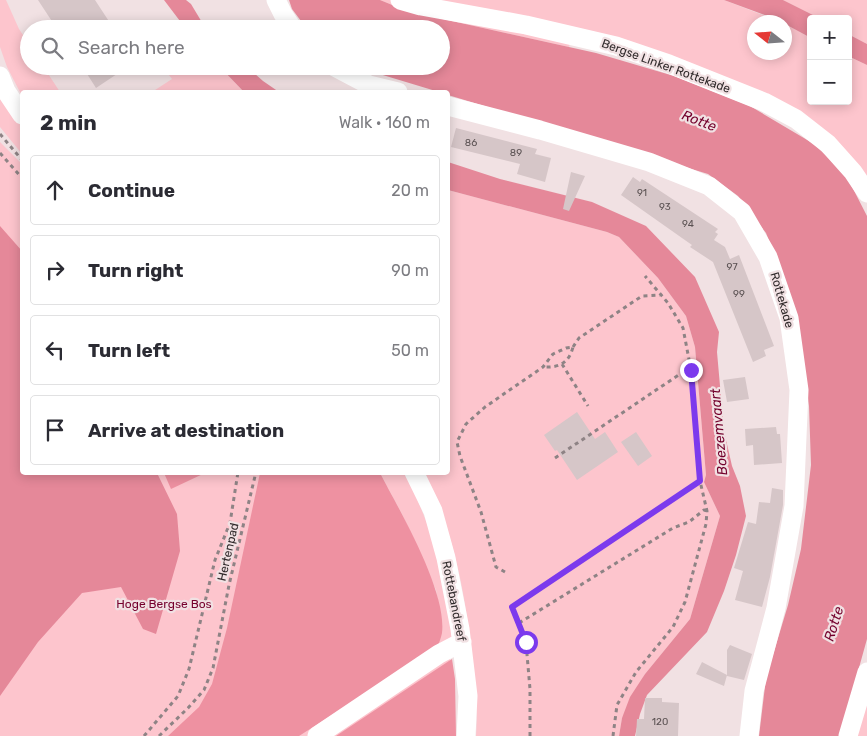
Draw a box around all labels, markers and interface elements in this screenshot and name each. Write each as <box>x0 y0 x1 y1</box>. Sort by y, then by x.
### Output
north arrow <box>747 15 792 60</box>
map controls <box>807 15 852 105</box>
button: + <box>807 15 852 60</box>
search box <box>20 20 450 75</box>
icon: search <box>38 34 66 62</box>
text: Search here <box>78 36 185 59</box>
street label: Bergse Linker Rottekade <box>600 36 733 96</box>
button: − <box>807 60 852 105</box>
water label: Rotte <box>679 107 719 135</box>
text: 2 min <box>40 110 97 135</box>
text: Walk · 160 m <box>339 113 430 132</box>
house number: 86 <box>465 137 477 149</box>
house number: 89 <box>510 147 522 159</box>
icon: ahead <box>41 176 69 204</box>
text: Continue <box>88 179 175 202</box>
text: 20 m <box>391 181 429 200</box>
house number: 91 <box>637 187 647 199</box>
house number: 93 <box>659 201 671 213</box>
house number: 94 <box>682 218 694 230</box>
icon: right <box>41 256 69 284</box>
text: Turn right <box>88 259 183 282</box>
text: 90 m <box>391 261 429 280</box>
house number: 97 <box>726 261 738 273</box>
street label: Rottekade <box>767 271 797 330</box>
house number: 99 <box>733 288 745 300</box>
icon: left <box>41 336 69 364</box>
text: Turn left <box>88 339 170 362</box>
text: 50 m <box>391 341 429 360</box>
route end <box>680 359 703 382</box>
water label: Boezemvaart <box>707 387 731 476</box>
icon: arrive <box>41 416 69 444</box>
text: Arrive at destination <box>88 419 284 442</box>
street label: Hertenpad <box>214 521 242 583</box>
street label: Rottebandreef <box>439 560 469 643</box>
park label: Hoge Bergse Bos <box>116 597 212 611</box>
water label: Rotte <box>821 604 847 643</box>
route start <box>515 631 538 654</box>
house number: 120 <box>652 716 668 728</box>

